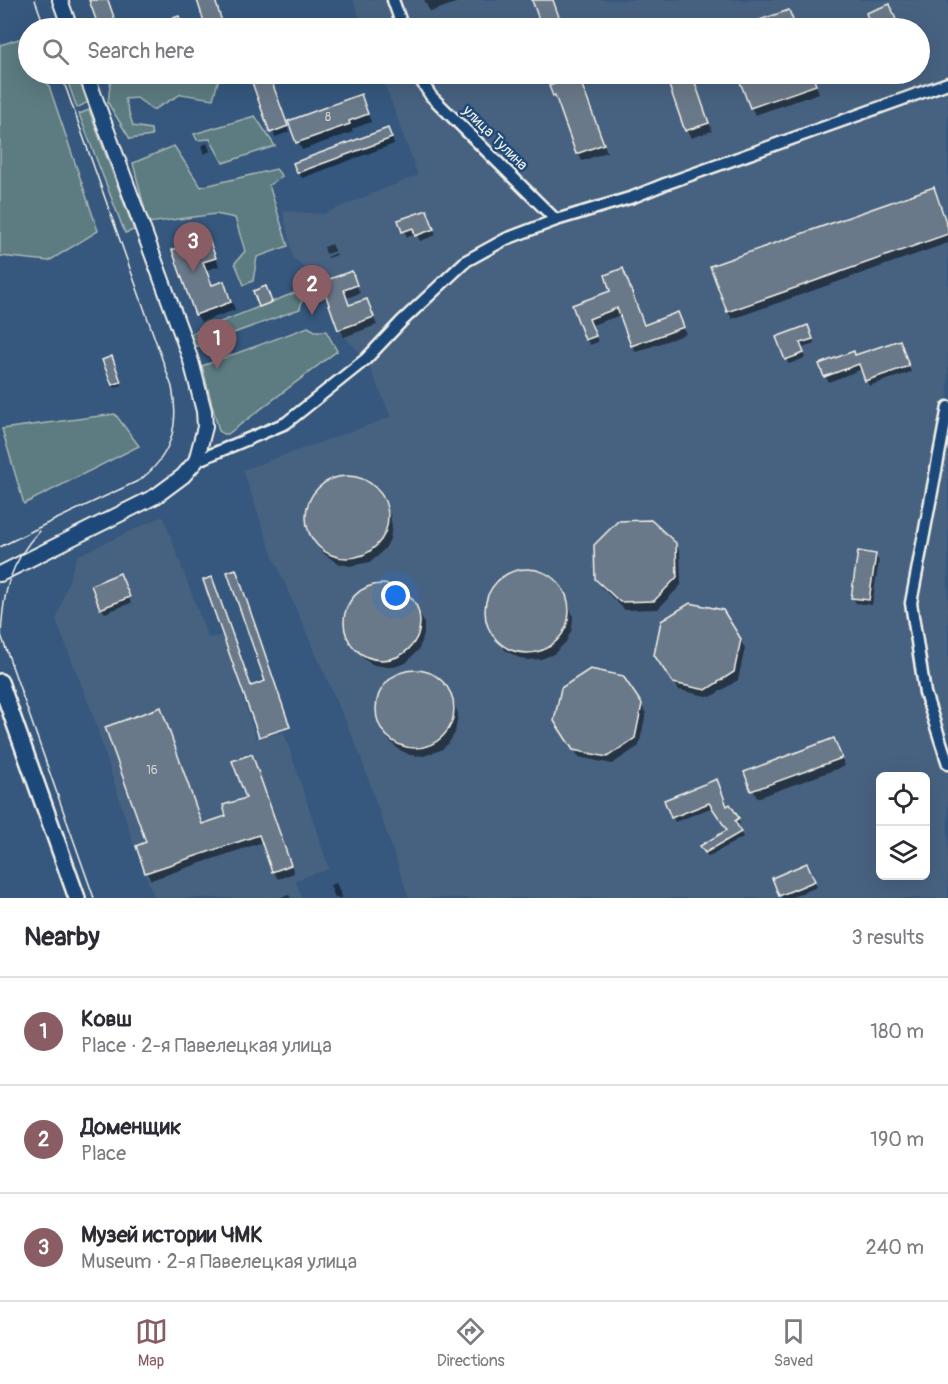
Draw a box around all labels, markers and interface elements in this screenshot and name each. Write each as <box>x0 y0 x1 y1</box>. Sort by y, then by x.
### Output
search box <box>18 18 930 84</box>
icon: search <box>39 35 72 68</box>
text: Search here <box>87 37 194 65</box>
street label: улица Тулина <box>458 101 532 175</box>
house number: 8 <box>325 110 331 125</box>
pin: 3 <box>174 222 212 272</box>
pin: 2 <box>292 266 332 315</box>
pin: 1 <box>198 320 236 369</box>
your location <box>381 581 410 610</box>
house number: 16 <box>146 763 158 778</box>
map controls <box>876 772 930 880</box>
button: locate <box>876 772 930 826</box>
button: layers <box>876 826 930 880</box>
text: Nearby <box>24 921 100 953</box>
text: 3 results <box>852 925 924 950</box>
text: Ковш <box>81 1005 132 1033</box>
text: 1 <box>40 1019 47 1044</box>
text: 180 m <box>870 1019 924 1044</box>
text: Place · 2-я Павелецкая улица <box>81 1033 332 1058</box>
text: Доменщик <box>81 1113 181 1141</box>
text: 2 <box>38 1127 49 1152</box>
text: 190 m <box>870 1127 924 1152</box>
text: Place <box>81 1141 126 1166</box>
text: Музей истории ЧМК <box>81 1221 263 1249</box>
text: 3 <box>38 1235 49 1260</box>
text: 240 m <box>865 1235 924 1260</box>
text: Museum · 2-я Павелецкая улица <box>81 1249 357 1274</box>
tab: Map <box>135 1315 168 1371</box>
tab: Directions <box>437 1315 505 1371</box>
tab: Saved <box>774 1315 813 1371</box>

